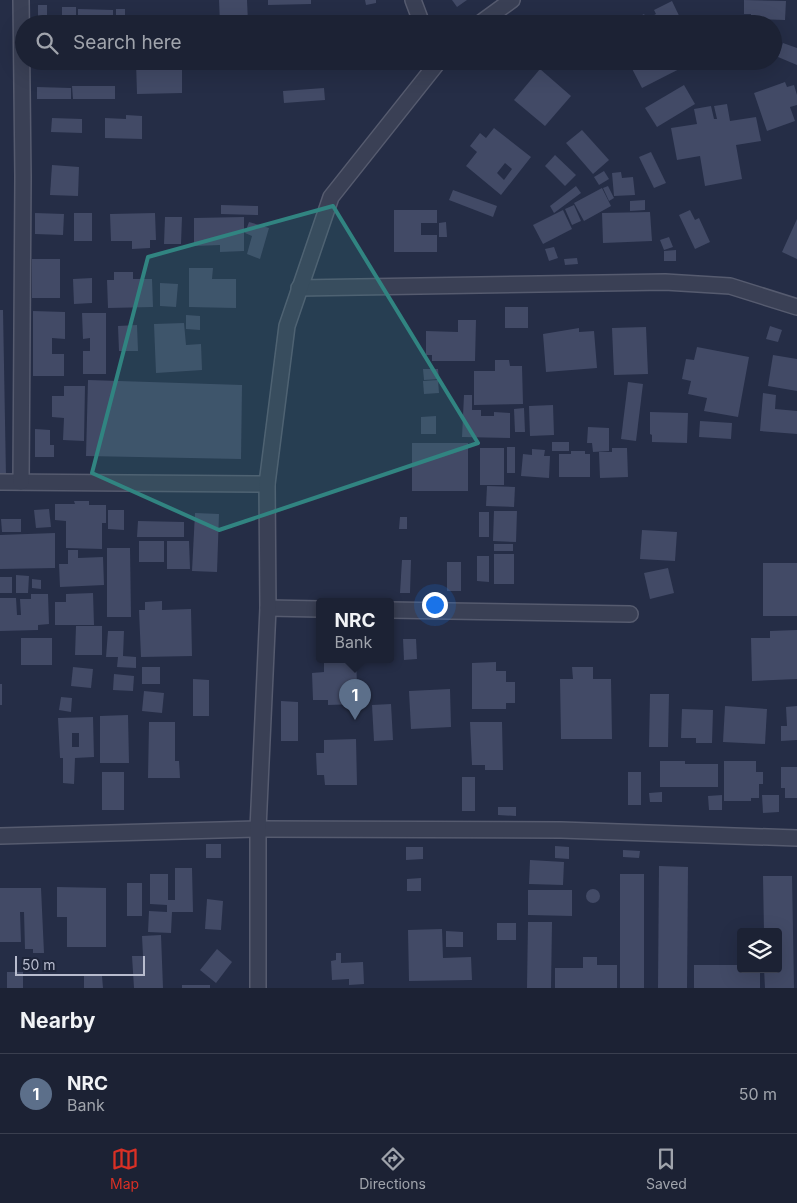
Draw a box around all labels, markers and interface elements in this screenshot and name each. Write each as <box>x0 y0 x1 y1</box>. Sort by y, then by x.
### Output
search box <box>15 15 782 70</box>
icon: search <box>33 29 61 57</box>
text: Search here <box>73 31 182 54</box>
your location <box>422 592 448 618</box>
popup <box>316 598 394 663</box>
text: NRC <box>334 609 376 632</box>
text: Bank <box>334 632 372 652</box>
pin: 1 <box>339 679 371 720</box>
map controls <box>737 928 782 973</box>
button: layers <box>737 928 782 973</box>
scale bar <box>15 953 145 976</box>
text: 50 m <box>22 956 56 973</box>
text: Nearby <box>20 1008 95 1033</box>
text: NRC <box>67 1072 108 1095</box>
text: 1 <box>33 1084 39 1104</box>
text: 50 m <box>739 1084 777 1104</box>
text: Bank <box>67 1095 105 1115</box>
tab: Map <box>110 1145 139 1192</box>
tab: Directions <box>359 1145 426 1192</box>
tab: Saved <box>646 1145 687 1192</box>

